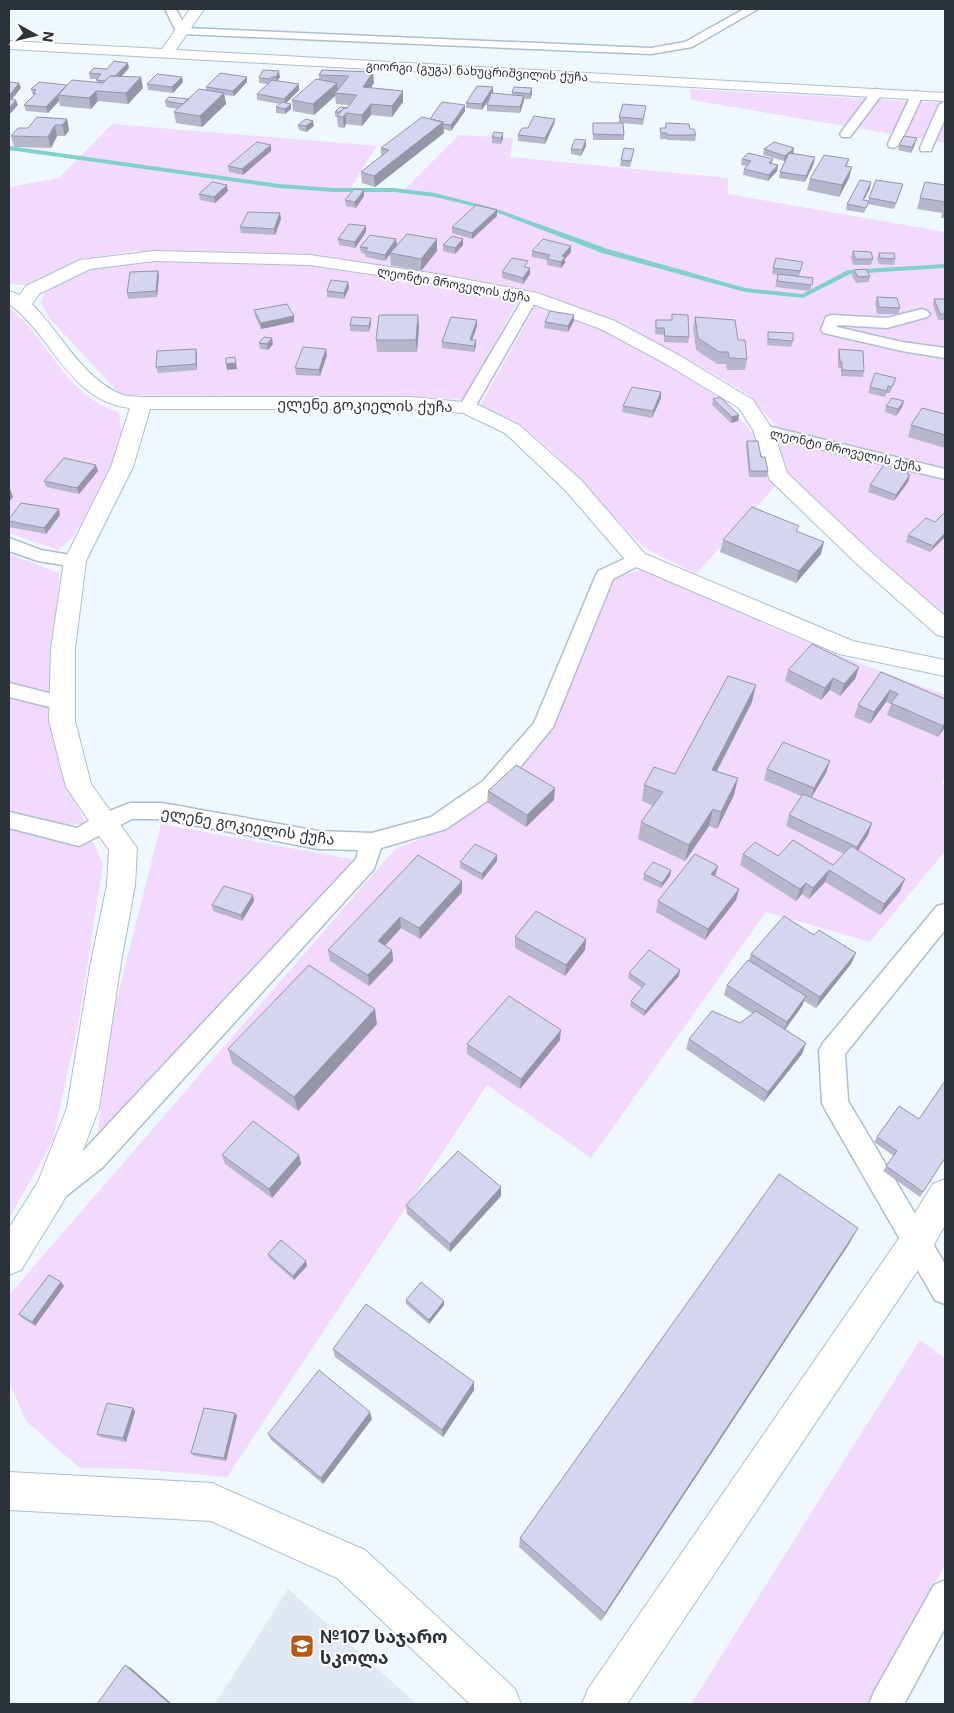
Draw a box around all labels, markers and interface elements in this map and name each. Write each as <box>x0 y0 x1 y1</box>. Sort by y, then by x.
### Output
north arrow <box>10 10 60 60</box>
text: N <box>39 30 58 43</box>
street label: გიორგი (გუგა) ნახუცრიშვილის ქუჩა <box>366 58 588 85</box>
street label: ლეონტი მროველის ქუჩა <box>376 263 532 306</box>
street label: ელენე გოკიელის ქუჩა <box>277 394 453 416</box>
street label: ლეონტი მროველის ქუჩა <box>768 425 923 476</box>
street label: ელენე გოკიელის ქუჩა <box>160 803 336 849</box>
place label: №107 საჯარო სკოლა <box>320 1626 448 1669</box>
school or university icon: №107 საჯარო სკოლა <box>289 1633 315 1659</box>

